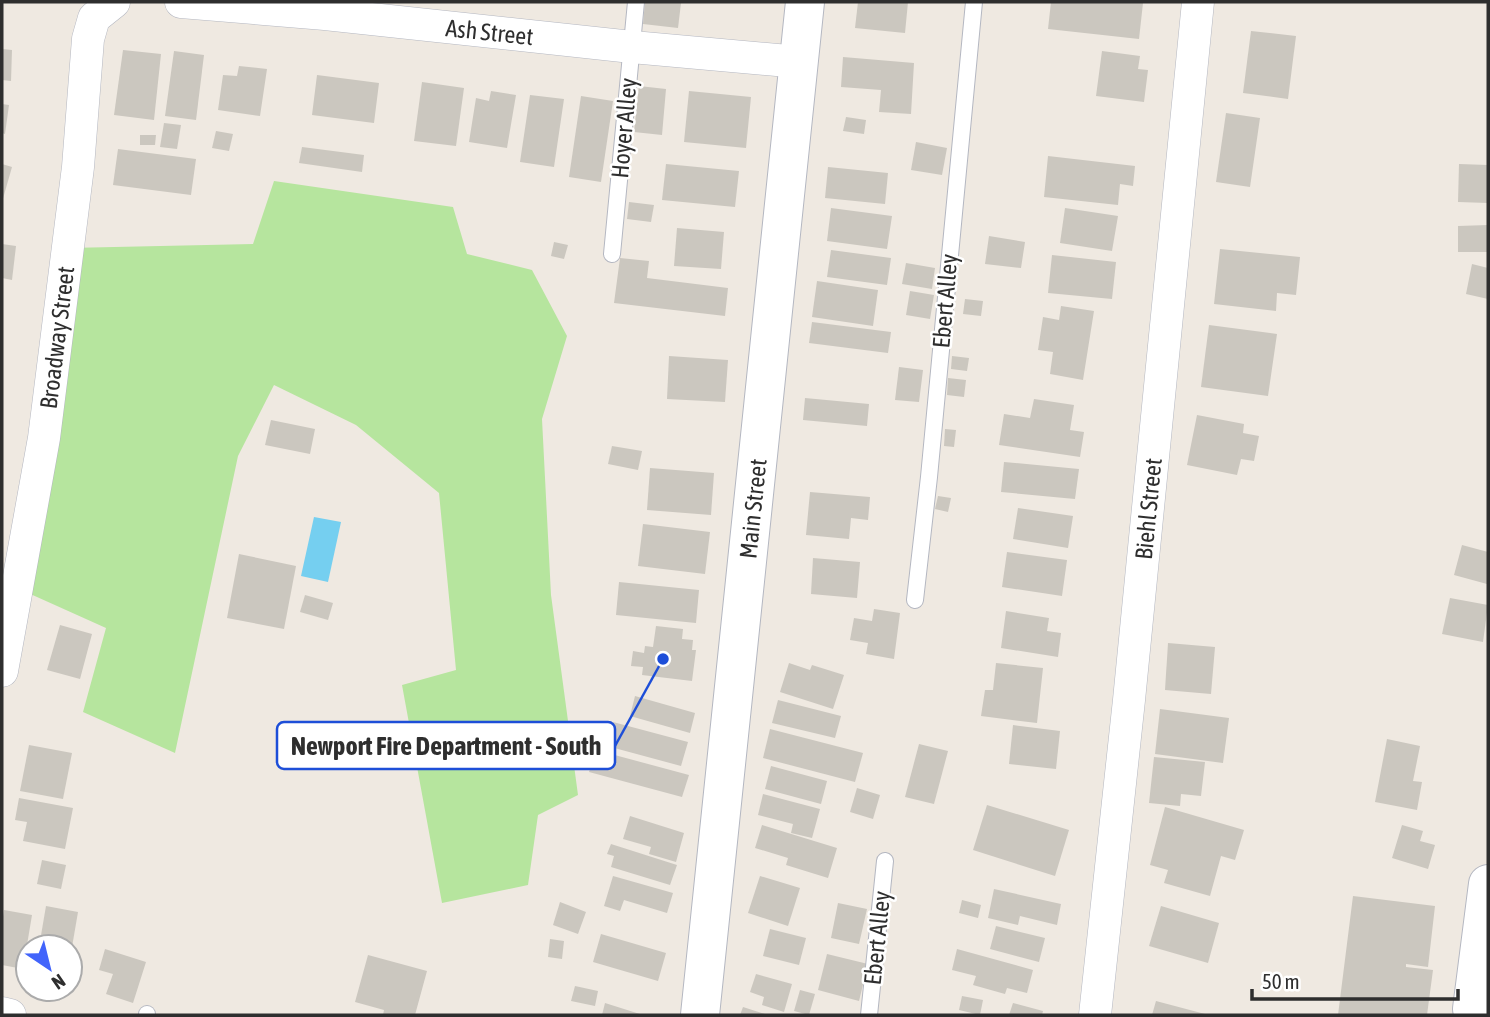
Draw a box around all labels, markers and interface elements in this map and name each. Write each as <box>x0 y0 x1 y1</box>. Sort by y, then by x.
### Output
street label: Ash Street <box>444 14 535 50</box>
street label: Hoyer Alley <box>606 77 642 179</box>
street label: Ebert Alley <box>927 253 963 349</box>
street label: Broadway Street <box>34 265 79 410</box>
street label: Main Street <box>734 457 771 560</box>
street label: Biehl Street <box>1129 457 1166 561</box>
callout: Newport Fire Department - South <box>277 722 615 769</box>
text: Newport Fire Department - South <box>291 731 601 761</box>
street label: Ebert Alley <box>859 890 895 986</box>
north arrow <box>14 933 84 1003</box>
scale bar <box>1252 958 1458 1002</box>
text: 50 m <box>1262 969 1300 993</box>
text: N <box>48 970 70 994</box>

